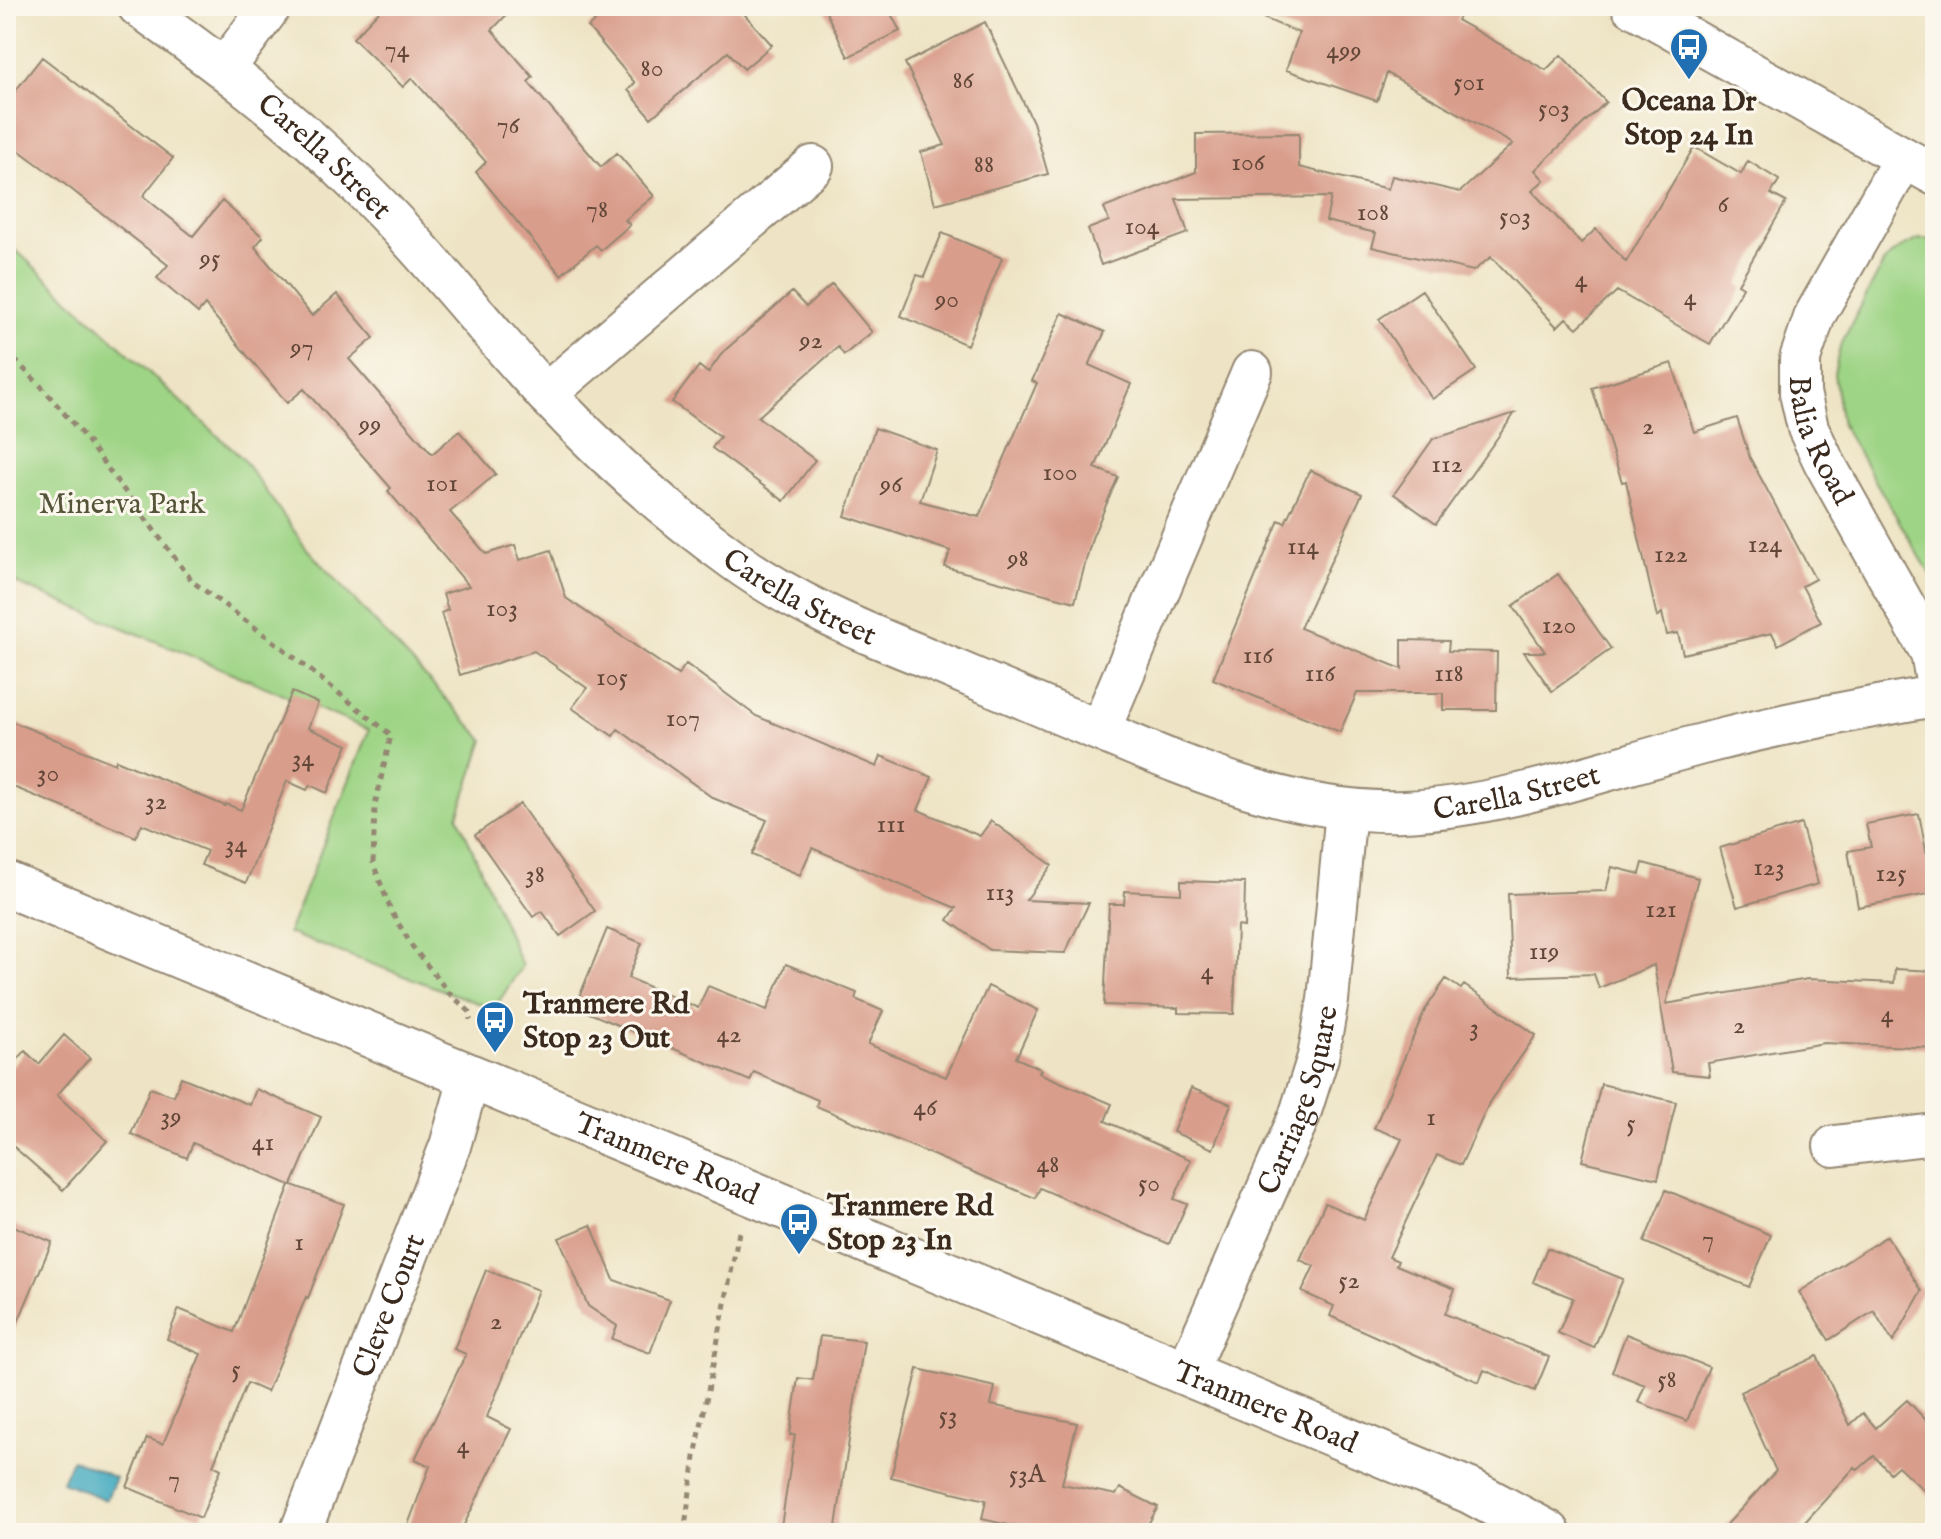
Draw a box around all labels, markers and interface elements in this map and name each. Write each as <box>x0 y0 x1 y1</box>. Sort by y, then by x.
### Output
bus stop icon: Oceana Dr Stop 24 In <box>1668 26 1710 81</box>
house number: 74 <box>385 33 410 66</box>
house number: 499 <box>1326 34 1362 67</box>
house number: 80 <box>641 52 663 85</box>
house number: 86 <box>952 64 975 97</box>
house number: 501 <box>1453 66 1485 99</box>
place label: Oceana Dr Stop 24 In <box>1621 83 1758 155</box>
street label: Carella Street <box>249 86 399 229</box>
house number: 503 <box>1538 92 1570 125</box>
house number: 76 <box>496 109 521 142</box>
house number: 106 <box>1231 146 1266 179</box>
house number: 88 <box>974 148 994 181</box>
house number: 6 <box>1718 188 1730 221</box>
house number: 78 <box>586 193 608 226</box>
house number: 108 <box>1357 196 1389 229</box>
house number: 503 <box>1499 200 1531 233</box>
house number: 104 <box>1124 210 1160 243</box>
house number: 95 <box>199 242 220 275</box>
house number: 4 <box>1575 263 1588 296</box>
house number: 4 <box>1684 281 1697 314</box>
house number: 90 <box>934 283 959 316</box>
house number: 92 <box>798 324 823 357</box>
house number: 97 <box>289 331 314 364</box>
street label: Balia Road <box>1779 376 1862 513</box>
house number: 99 <box>358 408 381 441</box>
house number: 2 <box>1642 410 1654 443</box>
house number: 112 <box>1431 448 1463 481</box>
house number: 100 <box>1042 456 1078 489</box>
house number: 101 <box>426 467 458 500</box>
house number: 96 <box>879 468 903 501</box>
park label: Minerva Park <box>39 486 206 524</box>
house number: 124 <box>1748 528 1783 561</box>
house number: 114 <box>1287 530 1319 563</box>
house number: 122 <box>1654 538 1688 571</box>
street label: Carella Street <box>714 541 882 656</box>
house number: 98 <box>1006 542 1029 575</box>
house number: 103 <box>486 592 518 625</box>
house number: 120 <box>1542 609 1576 642</box>
house number: 116 <box>1243 639 1274 672</box>
house number: 116 <box>1305 657 1336 690</box>
house number: 118 <box>1434 657 1464 690</box>
house number: 105 <box>596 661 628 694</box>
house number: 107 <box>666 702 700 735</box>
house number: 34 <box>292 742 314 775</box>
house number: 30 <box>37 757 59 790</box>
street label: Carella Street <box>1431 757 1604 830</box>
house number: 32 <box>145 785 167 818</box>
house number: 111 <box>876 808 906 841</box>
house number: 34 <box>225 828 247 861</box>
house number: 123 <box>1753 851 1785 884</box>
house number: 125 <box>1875 857 1907 890</box>
house number: 38 <box>525 858 545 891</box>
house number: 113 <box>985 876 1015 909</box>
house number: 121 <box>1645 893 1677 926</box>
house number: 119 <box>1529 935 1559 968</box>
house number: 4 <box>1201 955 1214 988</box>
place label: Tranmere Rd Stop 23 Out <box>522 986 690 1058</box>
house number: 4 <box>1881 998 1894 1031</box>
bus stop icon: Tranmere Rd Stop 23 Out <box>474 999 516 1054</box>
street label: Carriage Square <box>1250 1003 1348 1201</box>
house number: 2 <box>1733 1009 1745 1042</box>
house number: 3 <box>1469 1011 1479 1044</box>
house number: 42 <box>717 1018 741 1051</box>
house number: 46 <box>913 1091 938 1124</box>
house number: 39 <box>160 1100 182 1133</box>
house number: 1 <box>1426 1101 1436 1134</box>
street label: Tranmere Road <box>569 1105 765 1215</box>
house number: 5 <box>1626 1107 1636 1140</box>
house number: 41 <box>252 1126 274 1159</box>
house number: 48 <box>1037 1148 1059 1181</box>
house number: 50 <box>1138 1167 1160 1200</box>
place label: Tranmere Rd Stop 23 In <box>826 1188 994 1260</box>
bus stop icon: Tranmere Rd Stop 23 In <box>778 1201 820 1256</box>
house number: 7 <box>1702 1223 1714 1256</box>
house number: 1 <box>294 1226 304 1259</box>
street label: Cleve Court <box>345 1229 435 1384</box>
house number: 52 <box>1338 1264 1360 1297</box>
house number: 2 <box>490 1305 502 1338</box>
house number: 5 <box>231 1353 241 1386</box>
street label: Tranmere Road <box>1168 1353 1364 1464</box>
house number: 58 <box>1657 1363 1677 1396</box>
house number: 53 <box>938 1399 958 1432</box>
house number: 4 <box>457 1429 470 1462</box>
house number: 53A <box>1009 1458 1047 1491</box>
house number: 7 <box>168 1463 180 1496</box>

